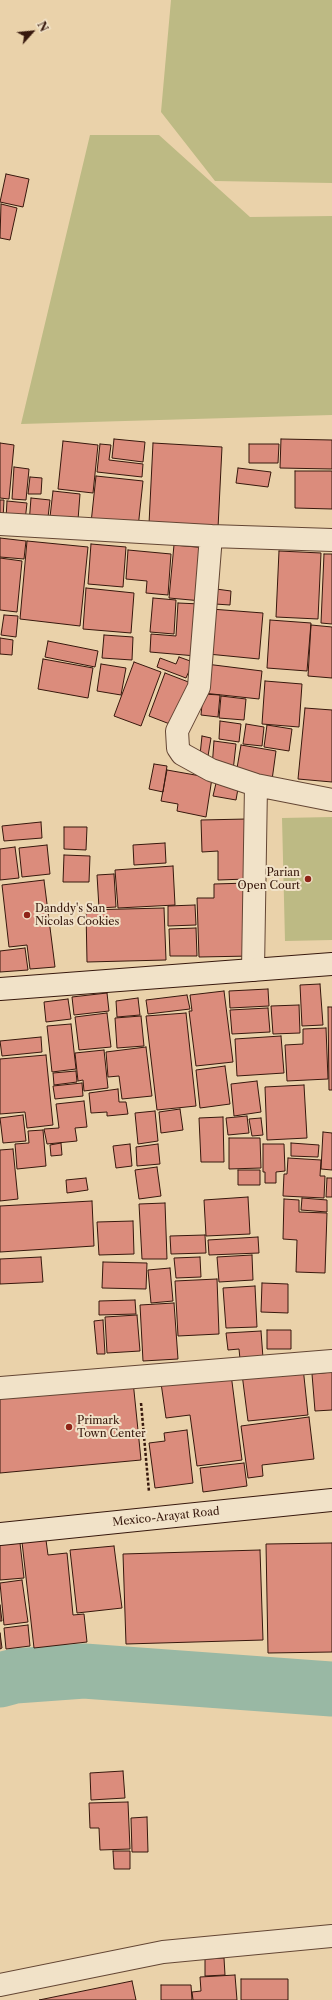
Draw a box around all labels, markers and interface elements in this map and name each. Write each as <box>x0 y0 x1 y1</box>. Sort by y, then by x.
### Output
north arrow <box>12 12 52 52</box>
text: N <box>34 19 51 34</box>
place label: Parian Open Court <box>238 866 300 892</box>
marker: Parian Open Court <box>303 874 313 884</box>
place label: Danddy's San Nicolas Cookies <box>35 902 119 928</box>
marker: Danddy's San Nicolas Cookies <box>22 910 32 920</box>
place label: Primark Town Center <box>77 1414 146 1440</box>
marker: Primark Town Center <box>64 1422 74 1432</box>
street label: Mexico-Arayat Road <box>112 1505 220 1529</box>

